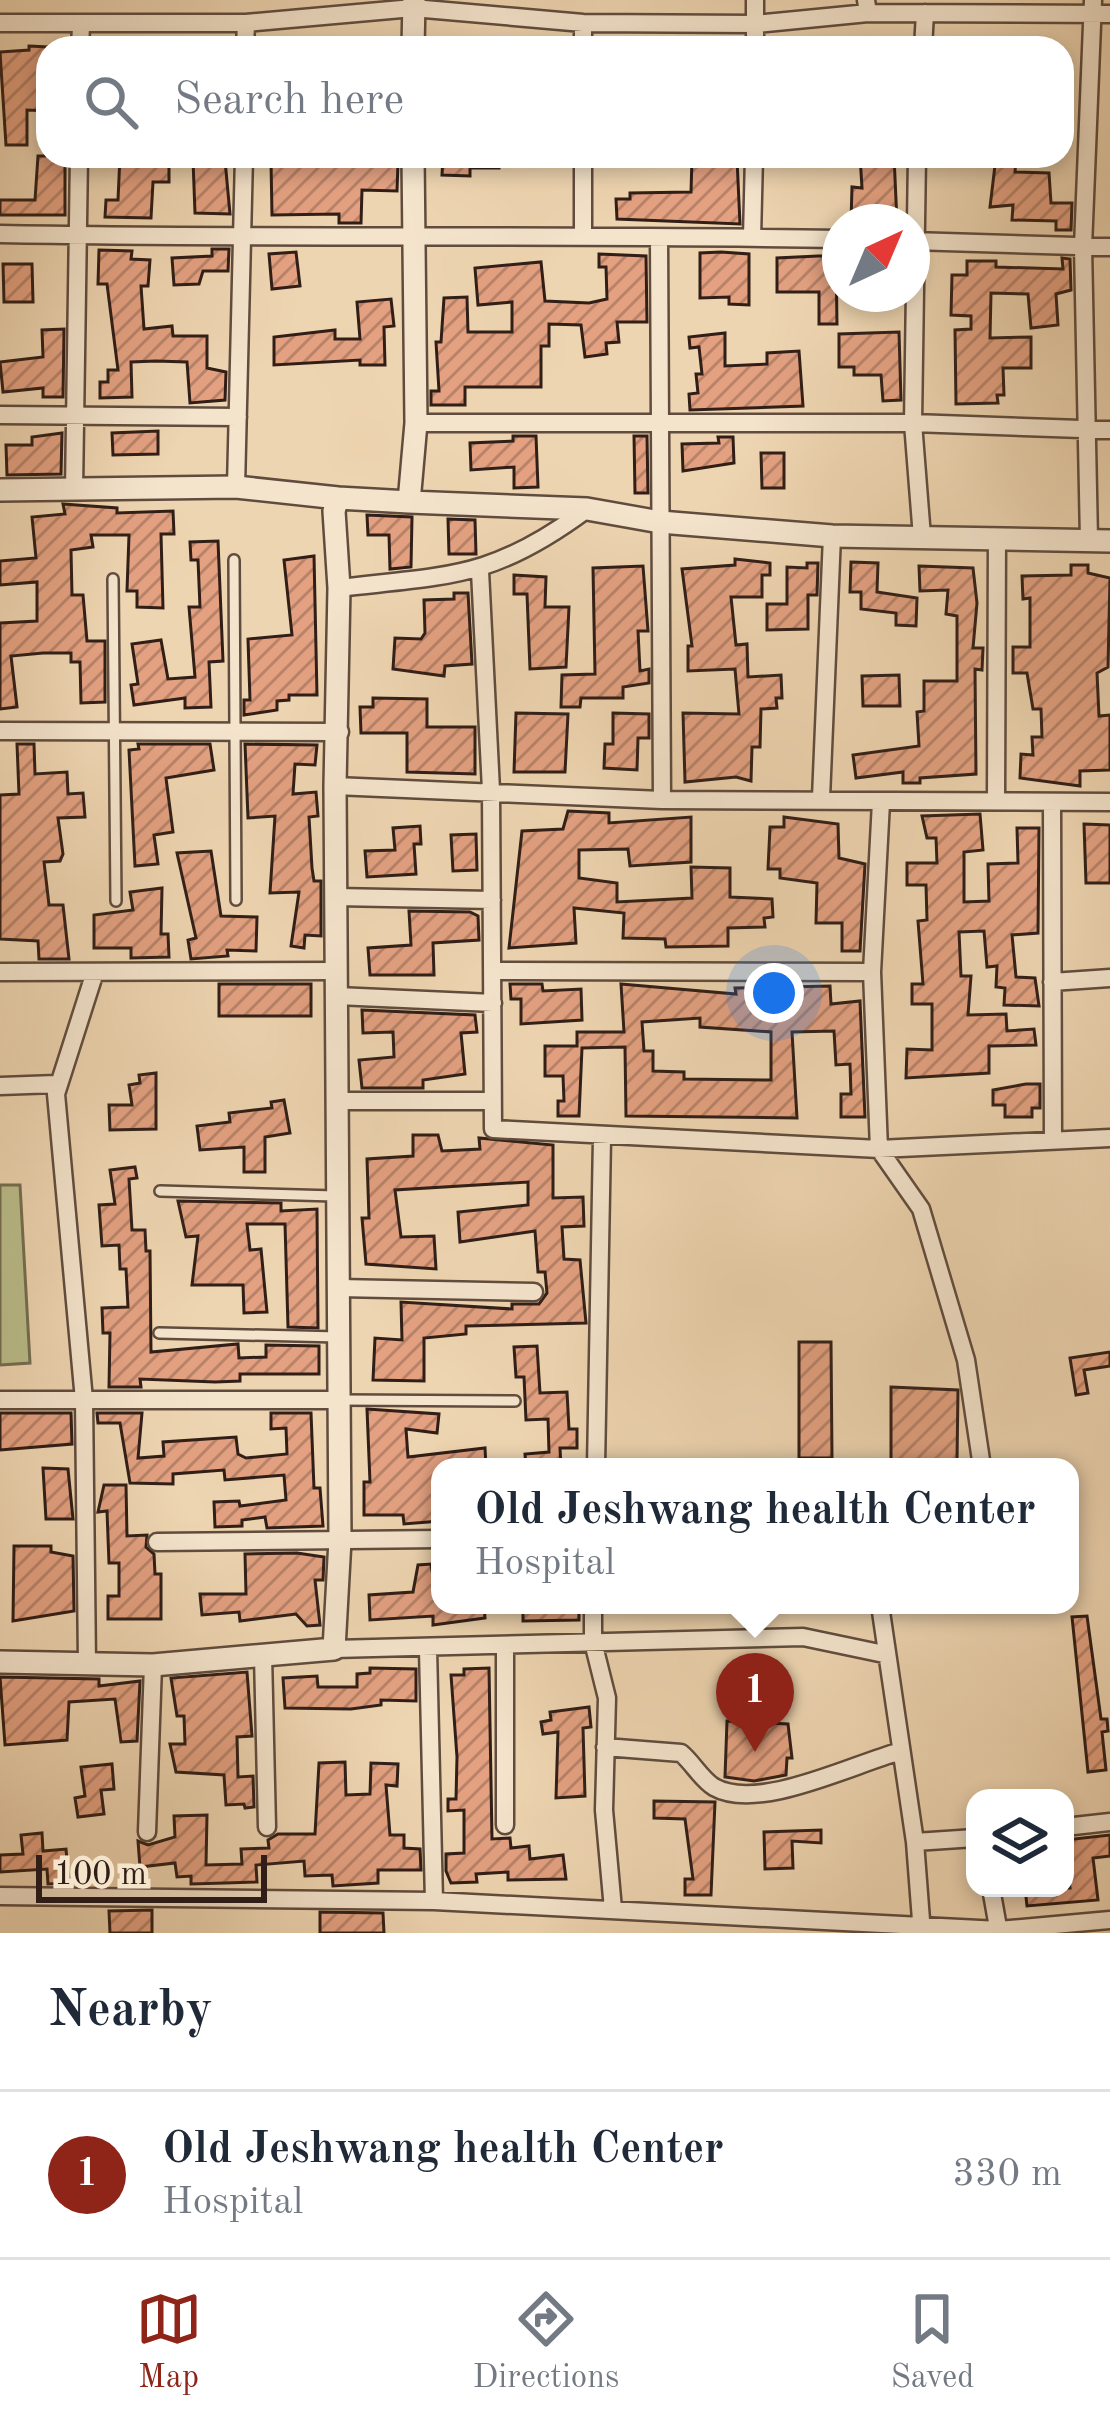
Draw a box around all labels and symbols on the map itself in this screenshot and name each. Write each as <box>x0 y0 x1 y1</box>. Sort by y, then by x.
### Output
north arrow <box>822 204 930 312</box>
your location <box>744 963 804 1023</box>
pin: 1 <box>716 1653 794 1752</box>
scale bar <box>36 1849 267 1902</box>

